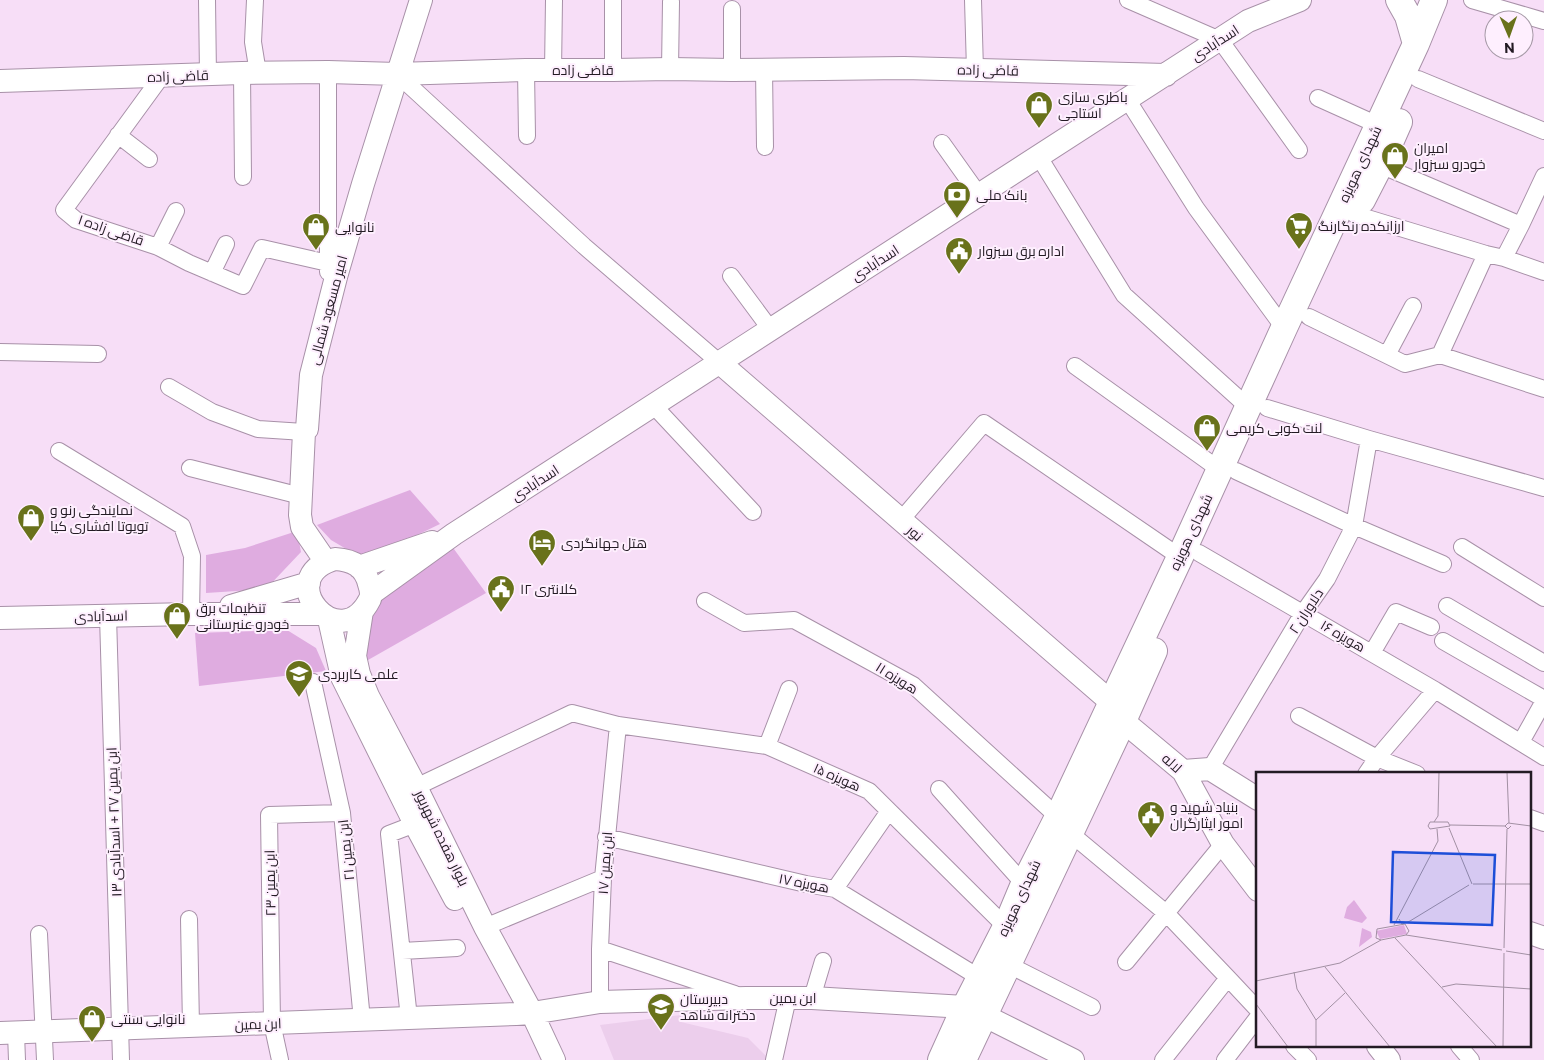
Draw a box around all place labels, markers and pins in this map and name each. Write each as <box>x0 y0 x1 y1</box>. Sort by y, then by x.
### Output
place label: باطری سازی استاجی <box>1058 88 1128 121</box>
shop icon: باطری سازی استاجی <box>1024 90 1054 129</box>
place label: امیران خودرو سبزوار <box>1413 139 1486 172</box>
shop icon: امیران خودرو سبزوار <box>1380 141 1410 180</box>
bank icon: بانک ملی <box>942 180 972 219</box>
place label: بانک ملی <box>976 186 1027 203</box>
supermarket icon: ارزانکده رنگارنگ <box>1284 211 1314 250</box>
shop icon: نانوایی <box>301 212 331 251</box>
place label: ارزانکده رنگارنگ <box>1318 217 1405 234</box>
place label: نانوایی <box>335 218 375 235</box>
public building icon: اداره برق سبزوار <box>944 236 974 275</box>
place label: اداره برق سبزوار <box>977 242 1065 260</box>
shop icon: لنت کوبی کریمی <box>1192 413 1222 452</box>
place label: لنت کوبی کریمی <box>1226 419 1322 436</box>
place label: نمایندگی رنو و تویوتا افشاری کیا <box>50 501 149 534</box>
shop icon: نمایندگی رنو و تویوتا افشاری کیا <box>16 503 46 542</box>
hotel icon: هتل جهانگردی <box>527 528 557 567</box>
place label: هتل جهانگردی <box>561 534 647 551</box>
public building icon: کلانتری ۱۲ <box>486 574 516 613</box>
place label: کلانتری ۱۲ <box>520 580 577 597</box>
place label: تنظیمات برق خودرو عنبرستانی <box>196 599 289 632</box>
shop icon: تنظیمات برق خودرو عنبرستانی <box>162 601 192 640</box>
school or university icon: علمی کاربردی <box>284 659 314 698</box>
place label: علمی کاربردی <box>318 665 399 682</box>
place label: بنیاد شهید و امور ایثارگران <box>1170 798 1243 831</box>
public building icon: بنیاد شهید و امور ایثارگران <box>1136 800 1166 839</box>
place label: دبیرستان دخترانه شاهد <box>680 990 755 1023</box>
school or university icon: دبیرستان دخترانه شاهد <box>646 992 676 1031</box>
shop icon: نانوایی سنتی <box>77 1004 107 1043</box>
place label: نانوایی سنتی <box>111 1010 185 1027</box>

